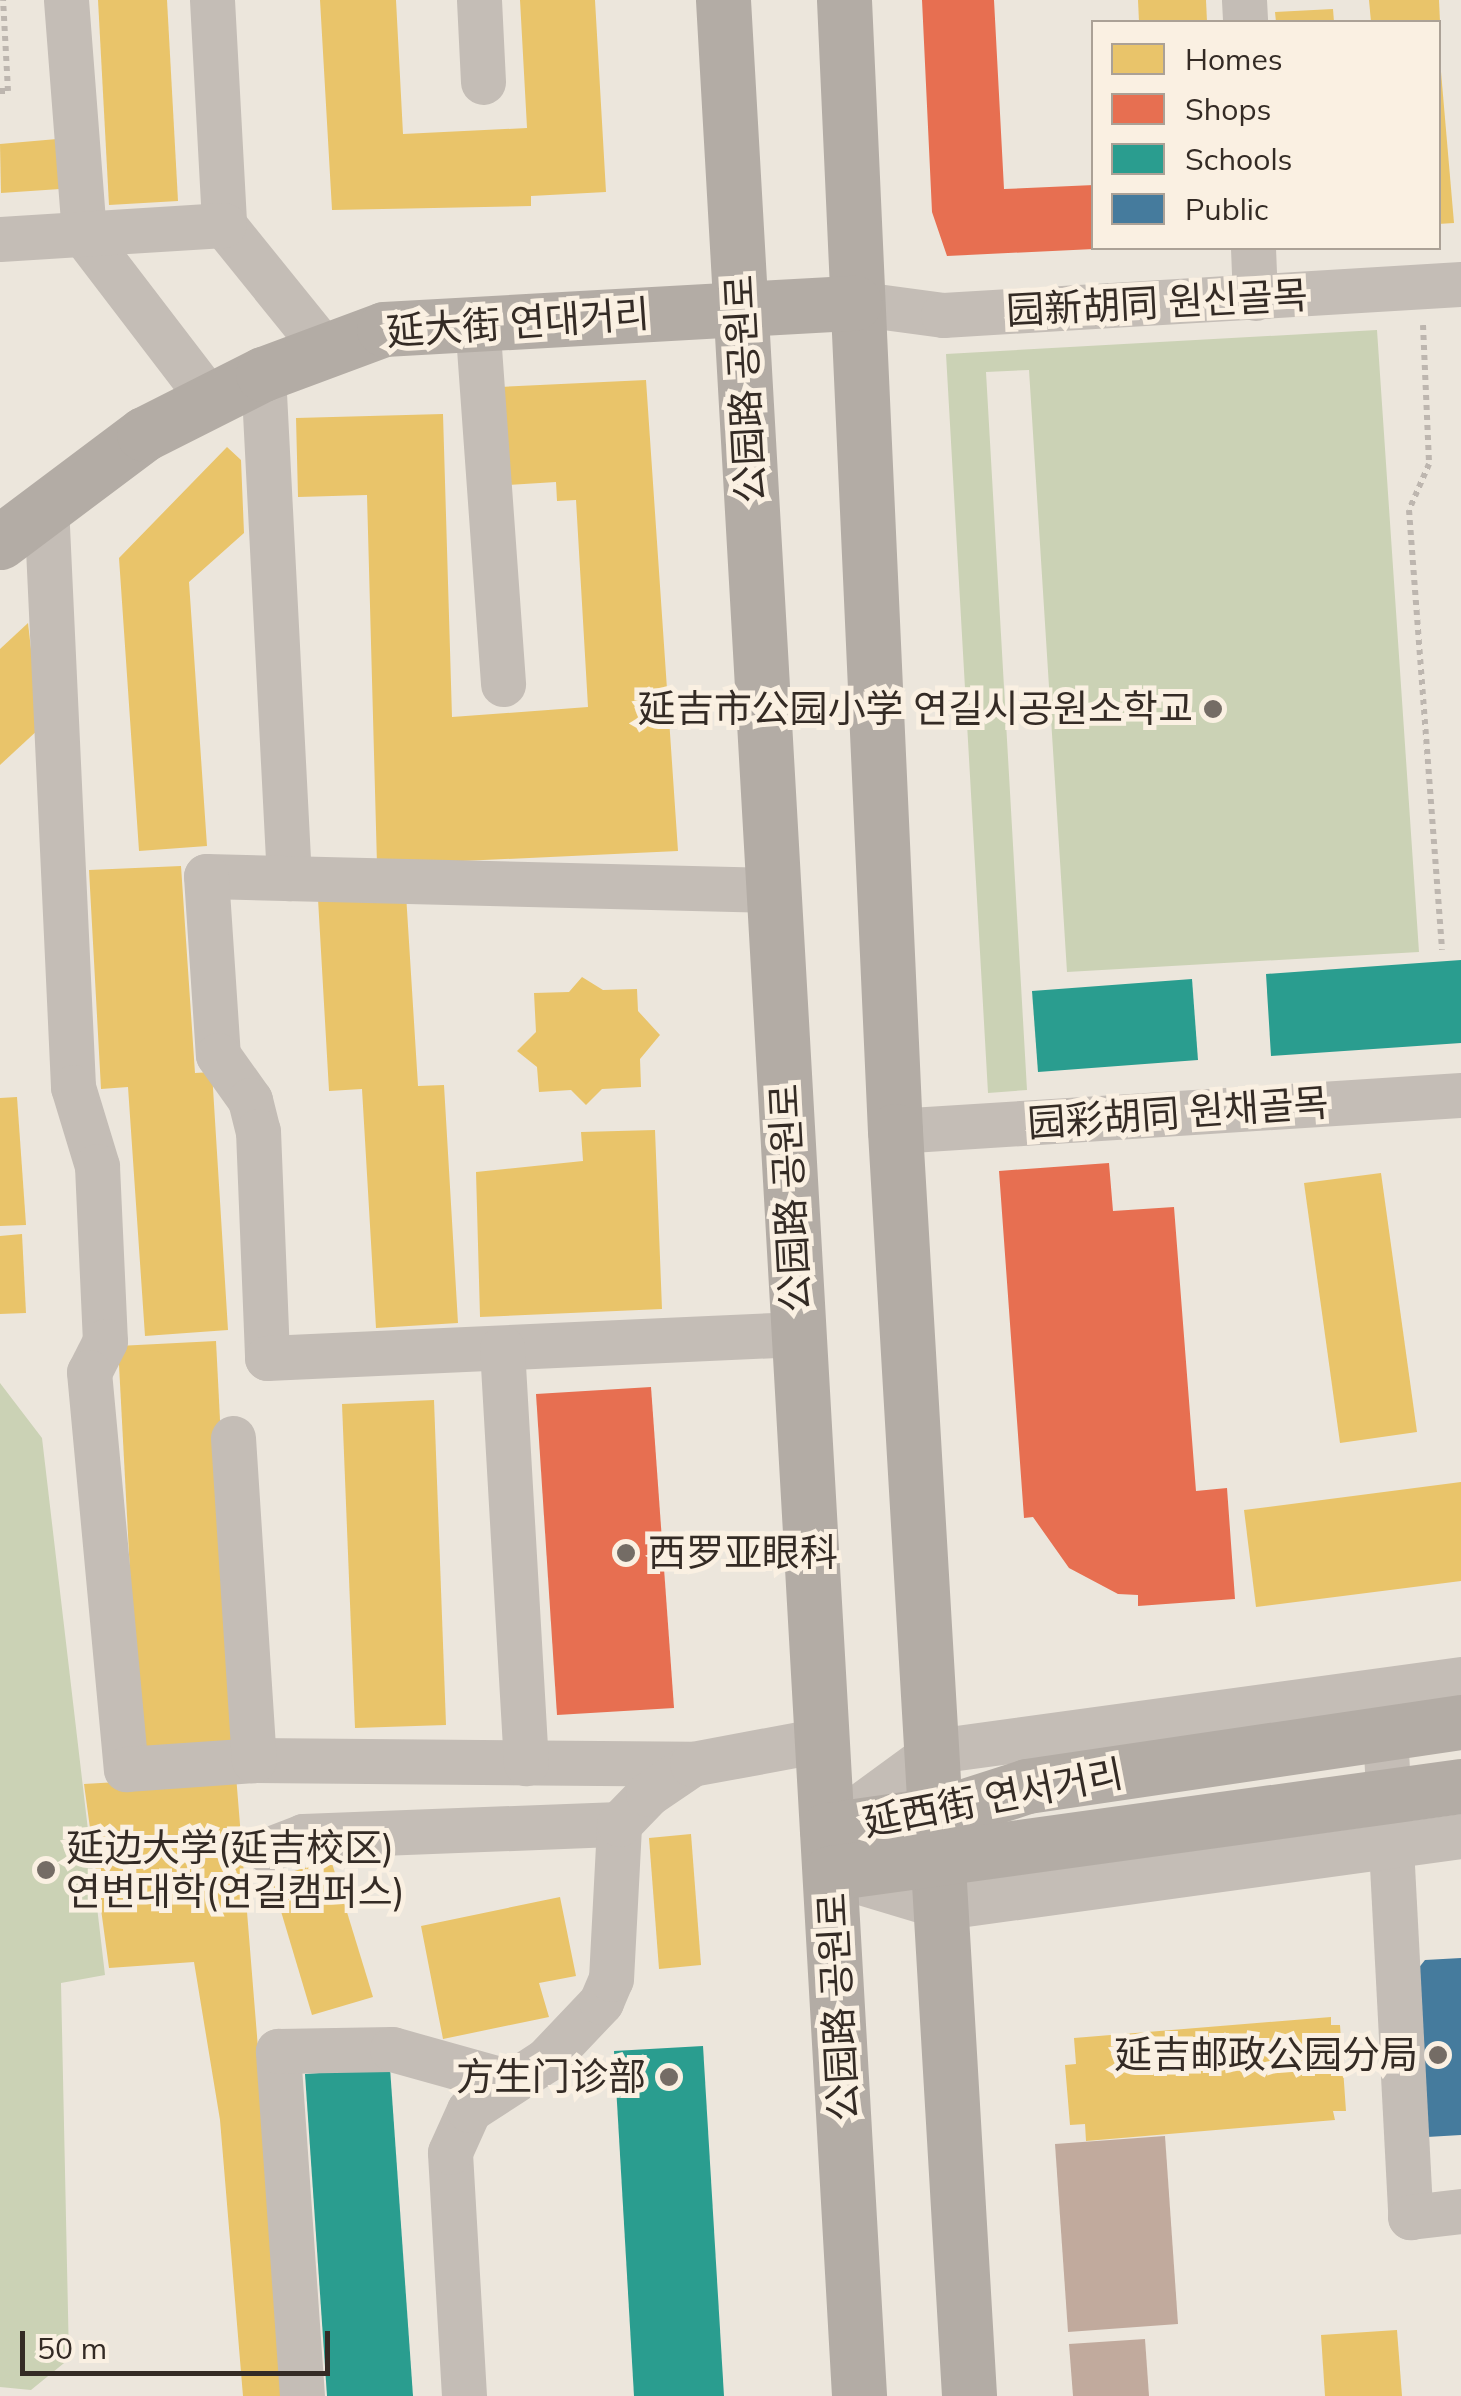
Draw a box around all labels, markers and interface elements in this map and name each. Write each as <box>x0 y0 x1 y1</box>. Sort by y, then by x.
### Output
legend <box>1091 20 1441 250</box>
text: Homes <box>1185 40 1283 78</box>
text: Shops <box>1185 90 1271 128</box>
text: Schools <box>1185 140 1292 178</box>
text: Public <box>1185 190 1269 228</box>
street label: 园新胡同 원신골목 <box>1005 272 1309 334</box>
street label: 公园路 공원로 <box>716 274 774 504</box>
street label: 延大街 연대거리 <box>385 291 651 355</box>
place label: 延吉市公园小学 연길시공원소학교 <box>637 686 1193 732</box>
marker: 延吉市公园小学 연길시공원소학교 <box>1202 698 1224 720</box>
street label: 园彩胡同 원채골목 <box>1026 1080 1330 1146</box>
street label: 公园路 공원로 <box>761 1083 819 1313</box>
place label: 西罗亚眼科 <box>648 1530 838 1576</box>
marker: 西罗亚眼科 <box>613 1540 639 1566</box>
street label: 延西街 연서거리 <box>859 1750 1127 1846</box>
place label: 延边大学(延吉校区) 연변대학(연길캠퍼스) <box>66 1825 405 1915</box>
marker: 延边大学(延吉校区) 연변대학(연길캠퍼스) <box>35 1859 57 1881</box>
street label: 公园路 공원로 <box>809 1892 867 2122</box>
place label: 延吉邮政公园分局 <box>1114 2032 1418 2078</box>
marker: 延吉邮政公园分局 <box>1427 2044 1449 2066</box>
place label: 方生门诊部 <box>456 2054 646 2100</box>
marker: 方生门诊部 <box>656 2064 682 2090</box>
scale bar <box>25 2311 335 2373</box>
text: 50 m <box>37 2329 107 2367</box>

